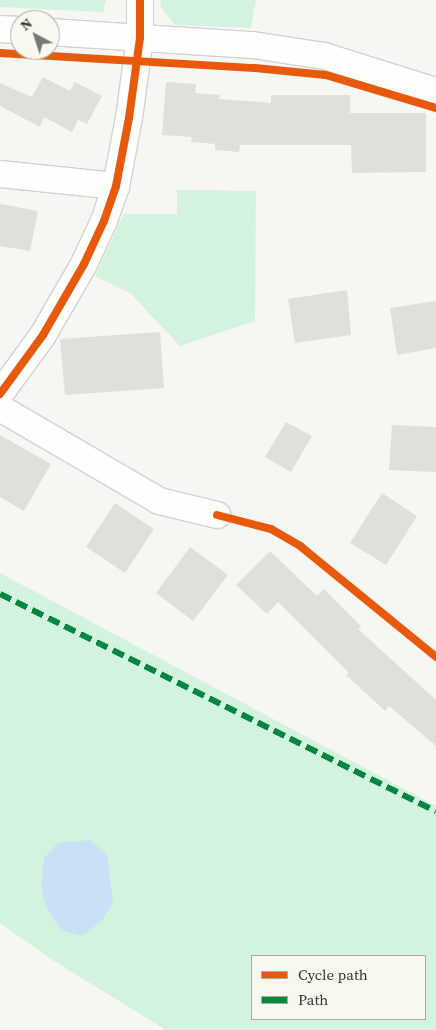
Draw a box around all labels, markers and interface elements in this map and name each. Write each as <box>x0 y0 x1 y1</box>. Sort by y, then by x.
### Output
north arrow <box>10 10 60 60</box>
text: N <box>16 13 36 35</box>
legend <box>251 955 426 1020</box>
text: Cycle path <box>298 964 368 985</box>
text: Path <box>298 989 328 1010</box>

